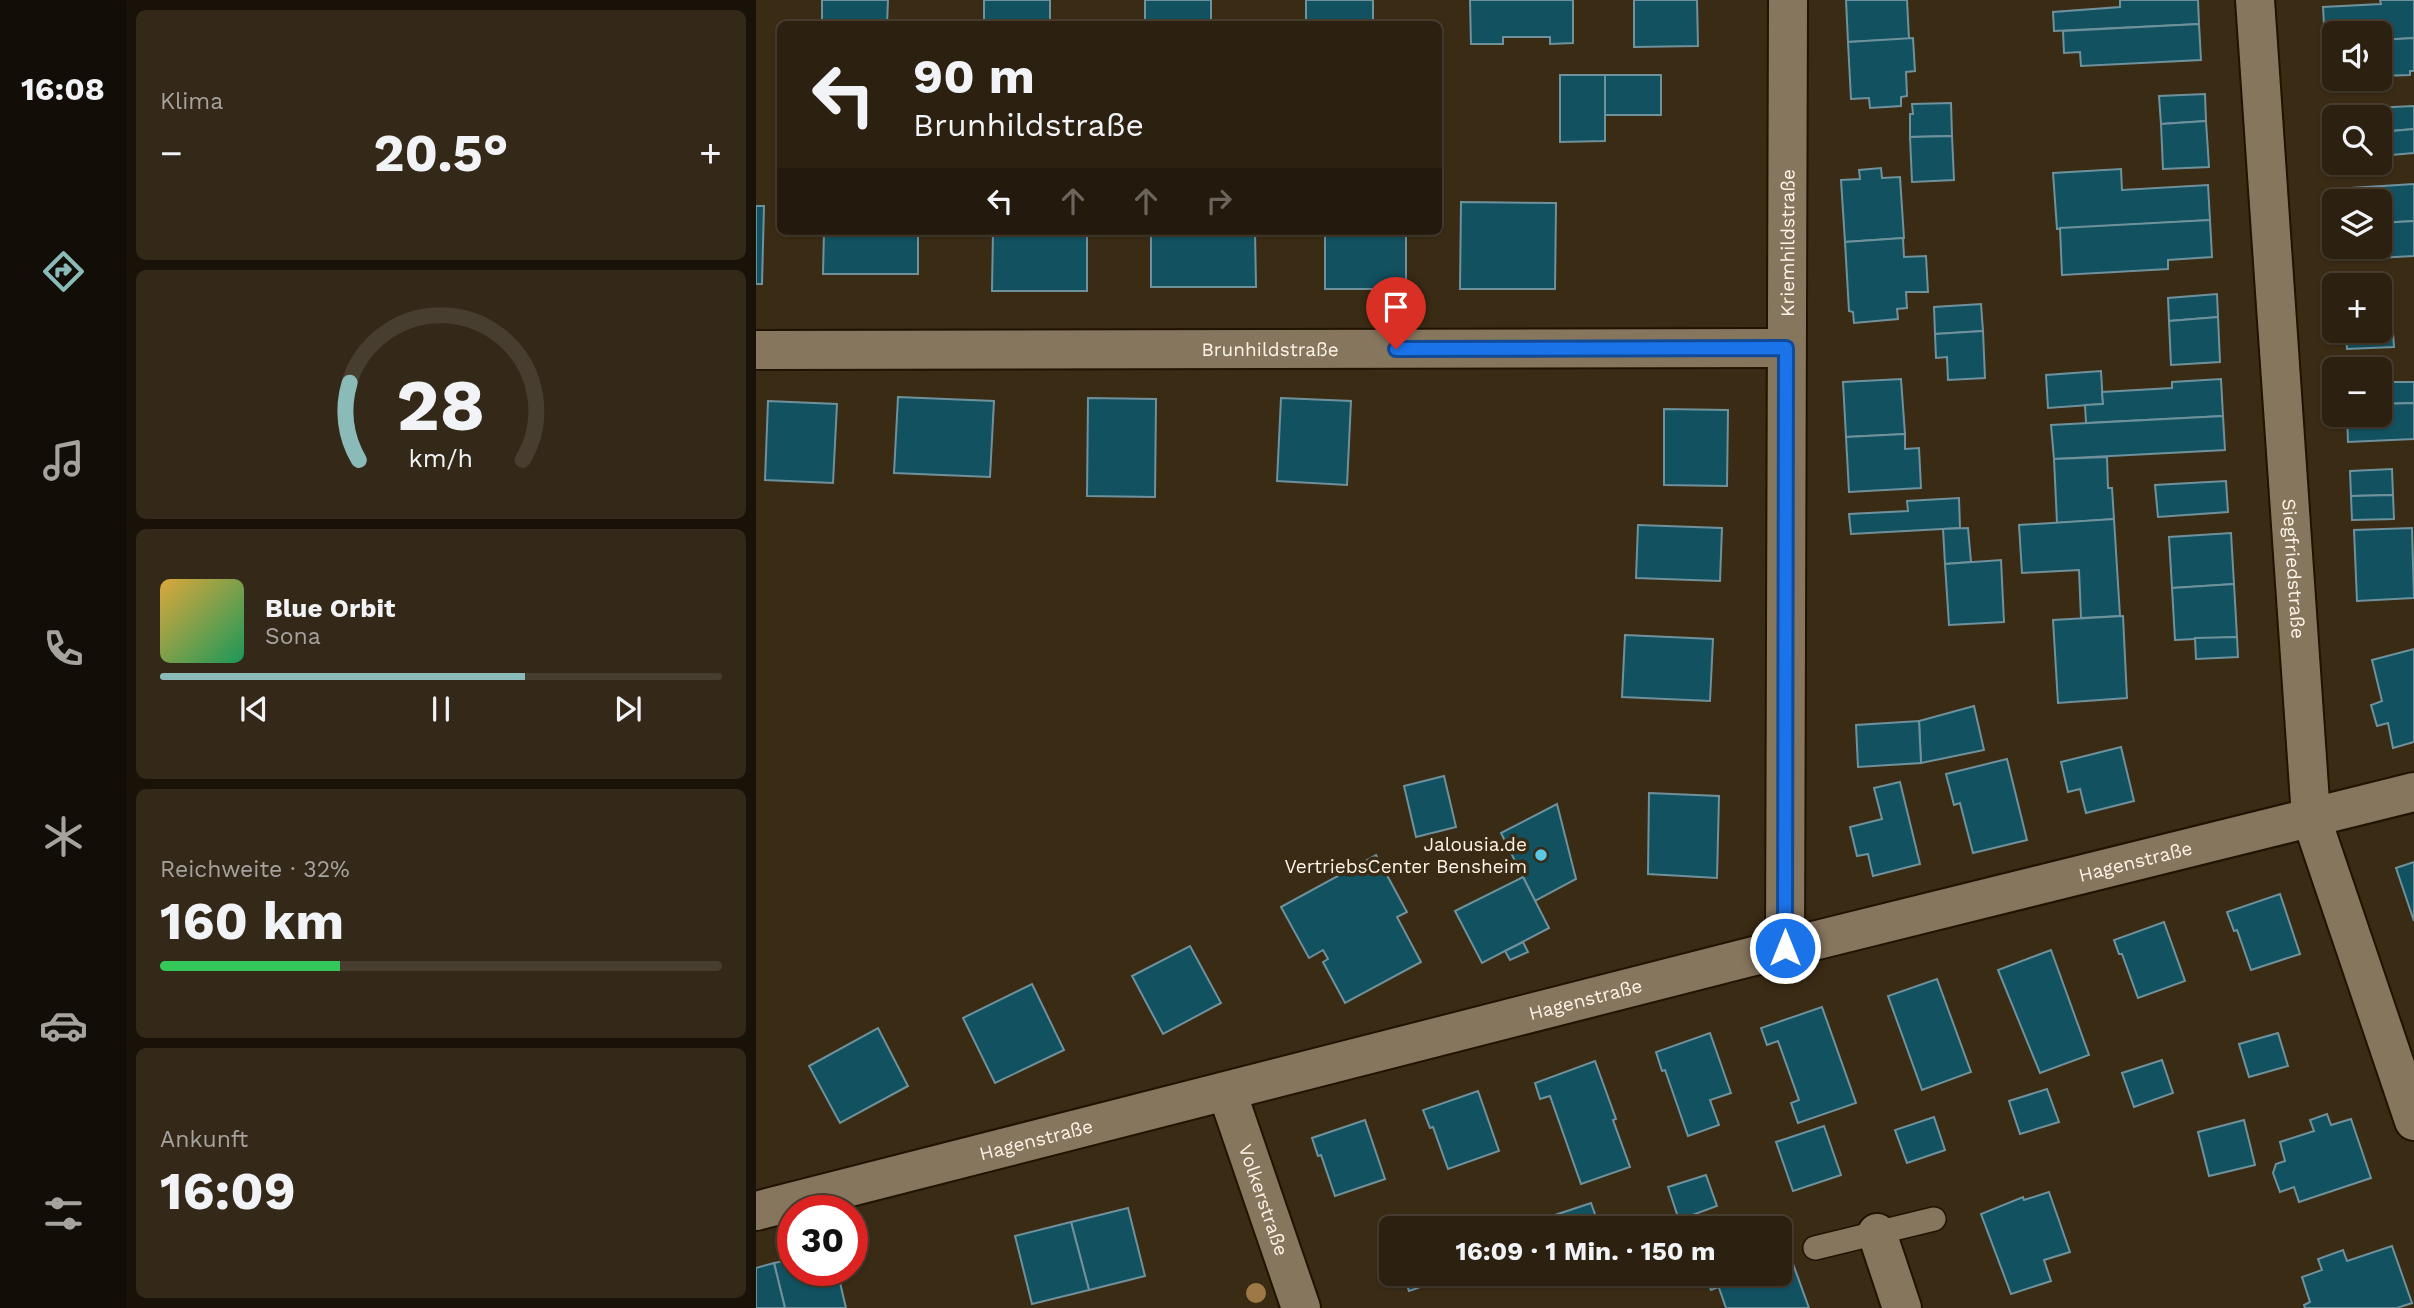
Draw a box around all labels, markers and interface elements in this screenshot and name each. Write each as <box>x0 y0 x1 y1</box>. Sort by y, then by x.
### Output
map controls <box>2322 21 2392 427</box>
button: sound <box>2322 21 2392 91</box>
text: 90 m <box>913 47 1035 105</box>
icon: left <box>798 49 889 140</box>
text: 16:08 <box>21 70 105 108</box>
text: Klima <box>160 88 223 115</box>
button: search <box>2322 105 2392 175</box>
text: Brunhildstraße <box>913 106 1144 144</box>
text: 20.5° <box>373 123 509 184</box>
text: − <box>160 131 183 175</box>
text: + <box>699 131 722 175</box>
street label: Kriemhildstraße <box>1775 169 1799 317</box>
icon: left <box>981 182 1019 220</box>
icon: ahead <box>1054 182 1092 220</box>
icon: ahead <box>1127 182 1165 220</box>
icon: right <box>1200 182 1238 220</box>
button: layers <box>2322 189 2392 259</box>
icon: directions <box>39 247 88 296</box>
button: + <box>2322 273 2392 343</box>
pin <box>1366 277 1426 349</box>
icon: arrive <box>1377 288 1415 326</box>
street label: Brunhildstraße <box>1201 337 1339 361</box>
button: − <box>2322 357 2392 427</box>
text: 28 <box>396 363 486 449</box>
icon: music <box>39 436 88 485</box>
text: km/h <box>409 444 473 473</box>
street label: Siegfriedstraße <box>2278 498 2310 639</box>
text: Blue Orbit <box>265 593 395 623</box>
text: Sona <box>265 623 321 650</box>
icon: phone <box>39 624 88 673</box>
icon: previous <box>235 690 273 728</box>
icon: pause <box>422 690 460 728</box>
icon: next <box>609 690 647 728</box>
icon: climate <box>39 812 88 861</box>
place label: Jalousia.de VertriebsCenter Bensheim <box>1284 833 1527 878</box>
street label: Hagenstraße <box>2076 836 2195 886</box>
marker: Jalousia.de VertriebsCenter Bensheim <box>1533 847 1549 863</box>
text: Reichweite · 32% <box>160 856 350 883</box>
text: 160 km <box>160 891 344 952</box>
position arrow <box>1748 911 1822 985</box>
street label: Hagenstraße <box>1526 973 1645 1025</box>
icon: car <box>39 1001 88 1050</box>
street label: Hagenstraße <box>977 1114 1095 1165</box>
text: Ankunft <box>160 1126 248 1153</box>
street label: Volkerstraße <box>1234 1141 1294 1259</box>
text: 16:09 <box>160 1161 296 1222</box>
icon: filters <box>39 1189 88 1238</box>
speed limit sign: 30 <box>777 1195 868 1286</box>
text: 16:09 · 1 Min. · 150 m <box>1456 1236 1715 1266</box>

